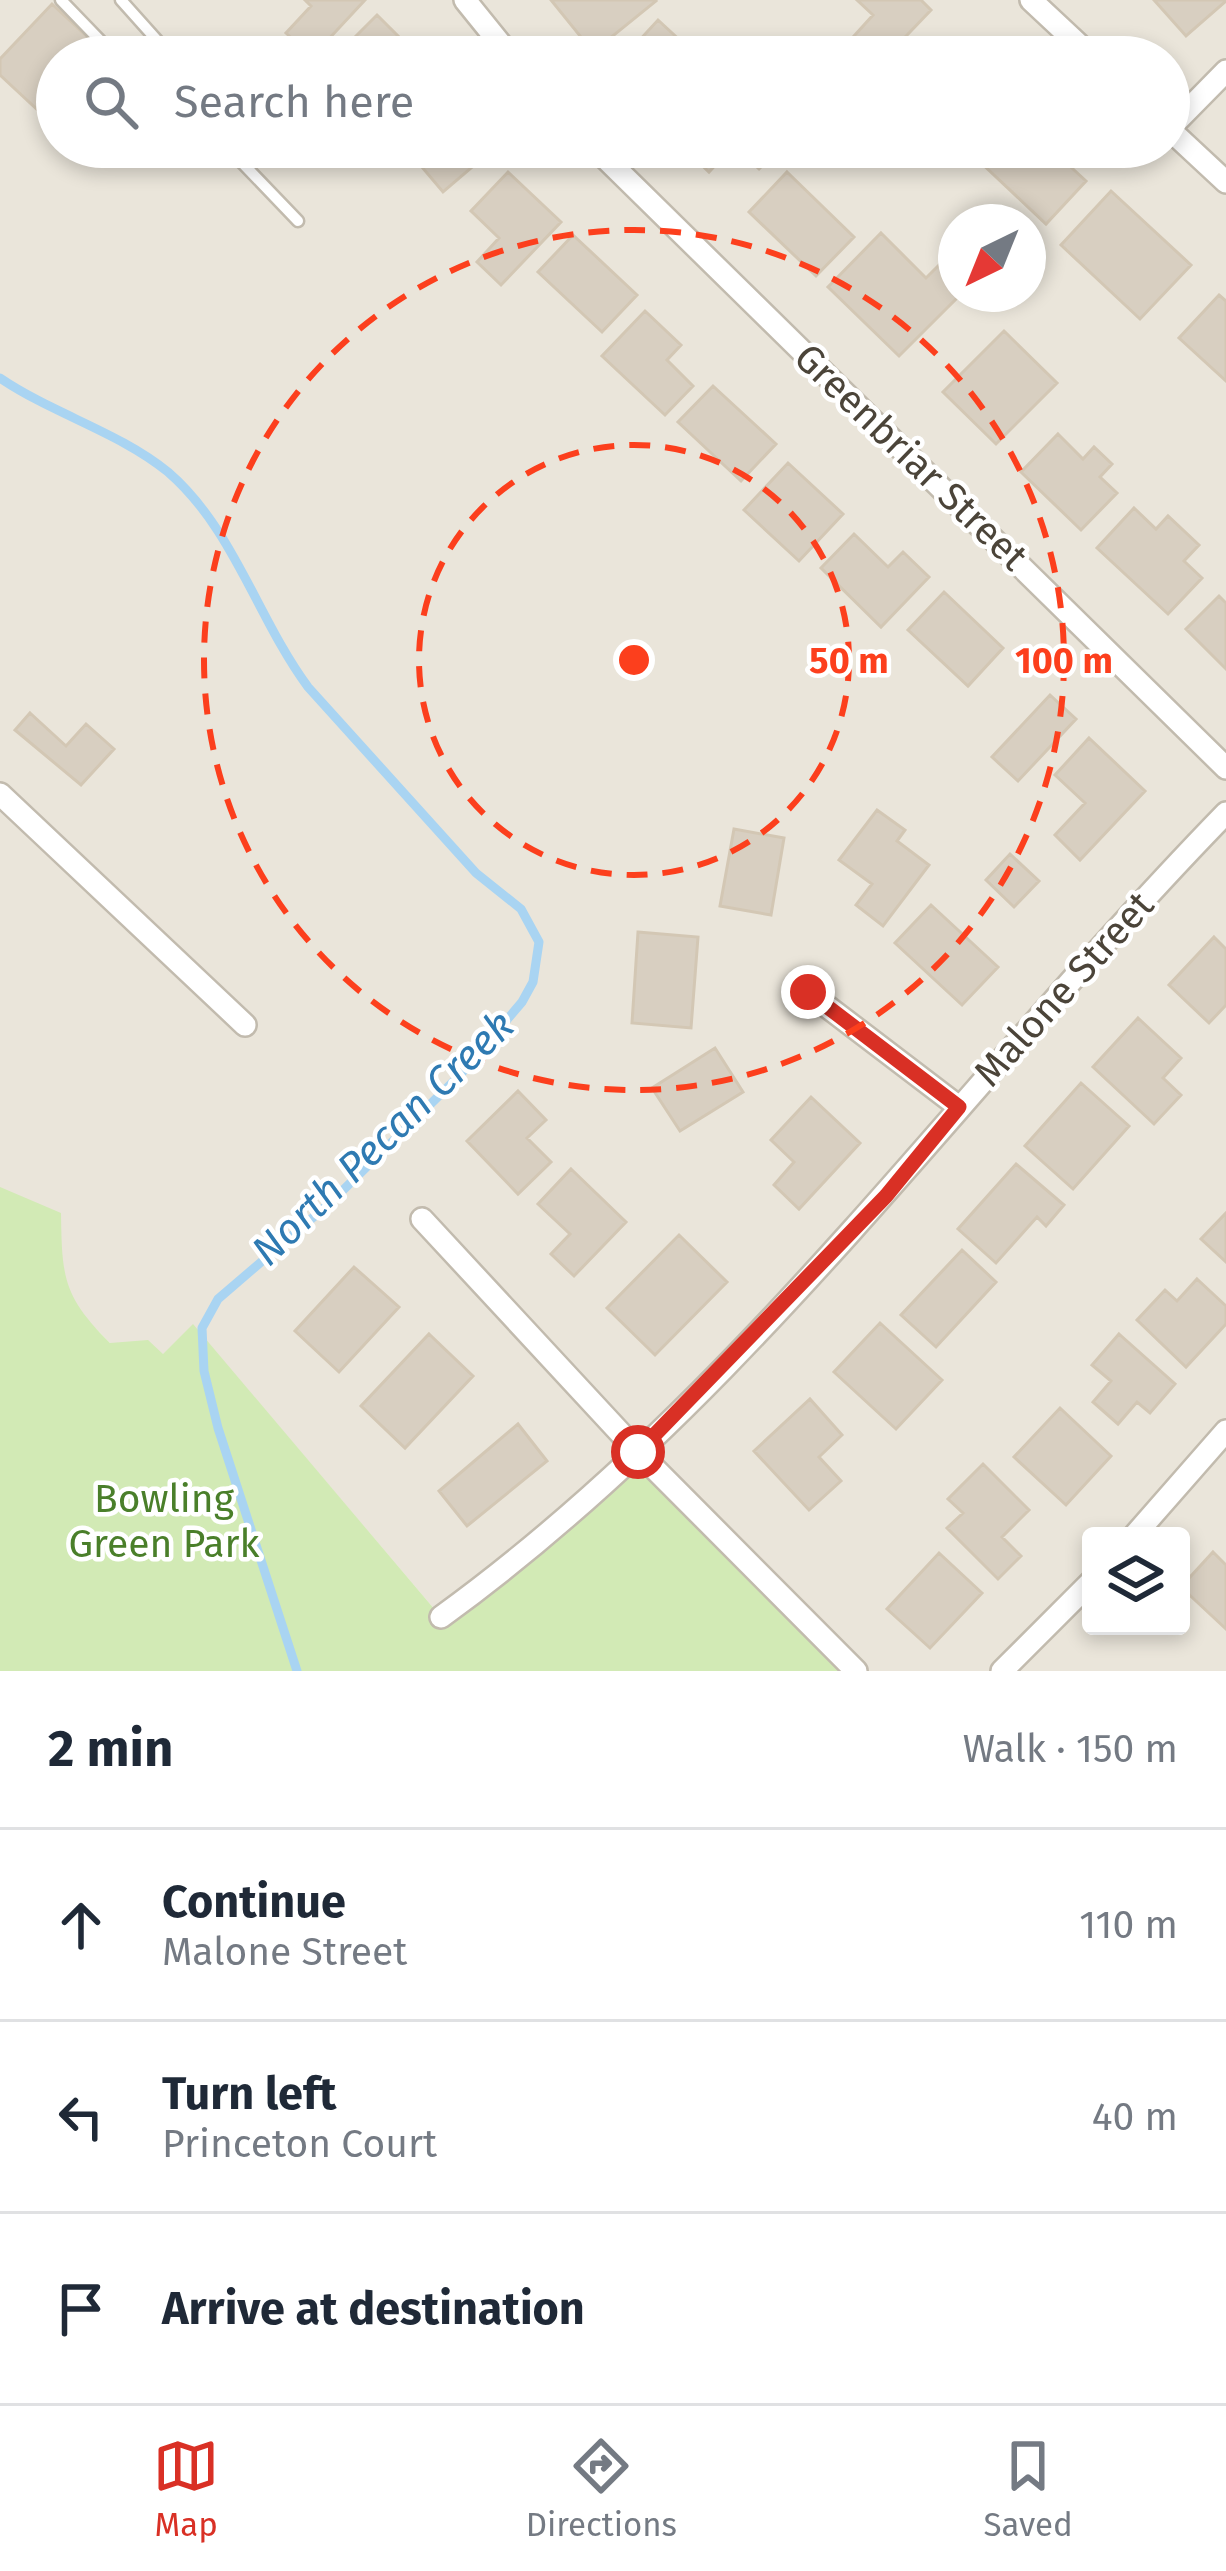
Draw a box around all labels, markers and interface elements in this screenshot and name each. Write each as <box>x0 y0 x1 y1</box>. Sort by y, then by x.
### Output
search box <box>36 36 1190 168</box>
icon: search <box>78 69 144 135</box>
text: Search here <box>174 75 414 129</box>
north arrow <box>938 204 1046 312</box>
street label: Greenbriar Street <box>785 334 1038 580</box>
centre of rings <box>613 639 655 681</box>
text: 50 m <box>809 639 889 683</box>
text: 100 m <box>1015 639 1113 683</box>
street label: Malone Street <box>965 882 1164 1096</box>
route end <box>781 965 835 1019</box>
water label: North Pecan Creek <box>242 1000 524 1276</box>
route start <box>611 1425 665 1479</box>
park label: Bowling Green Park <box>69 1476 259 1567</box>
map controls <box>1082 1527 1190 1635</box>
button: layers <box>1082 1527 1190 1635</box>
text: 2 min <box>48 1718 173 1780</box>
text: Walk · 150 m <box>963 1726 1178 1772</box>
text: Continue <box>162 1875 346 1929</box>
icon: ahead <box>48 1892 114 1958</box>
text: 110 m <box>1079 1902 1178 1948</box>
text: Malone Street <box>162 1929 407 1975</box>
text: Turn left <box>162 2067 336 2121</box>
icon: left <box>48 2084 114 2150</box>
text: 40 m <box>1092 2094 1178 2140</box>
text: Princeton Court <box>162 2121 437 2167</box>
icon: arrive <box>48 2276 114 2342</box>
text: Arrive at destination <box>162 2282 585 2336</box>
tab: Map <box>153 2433 219 2545</box>
tab: Directions <box>526 2433 677 2545</box>
tab: Saved <box>983 2433 1073 2545</box>

